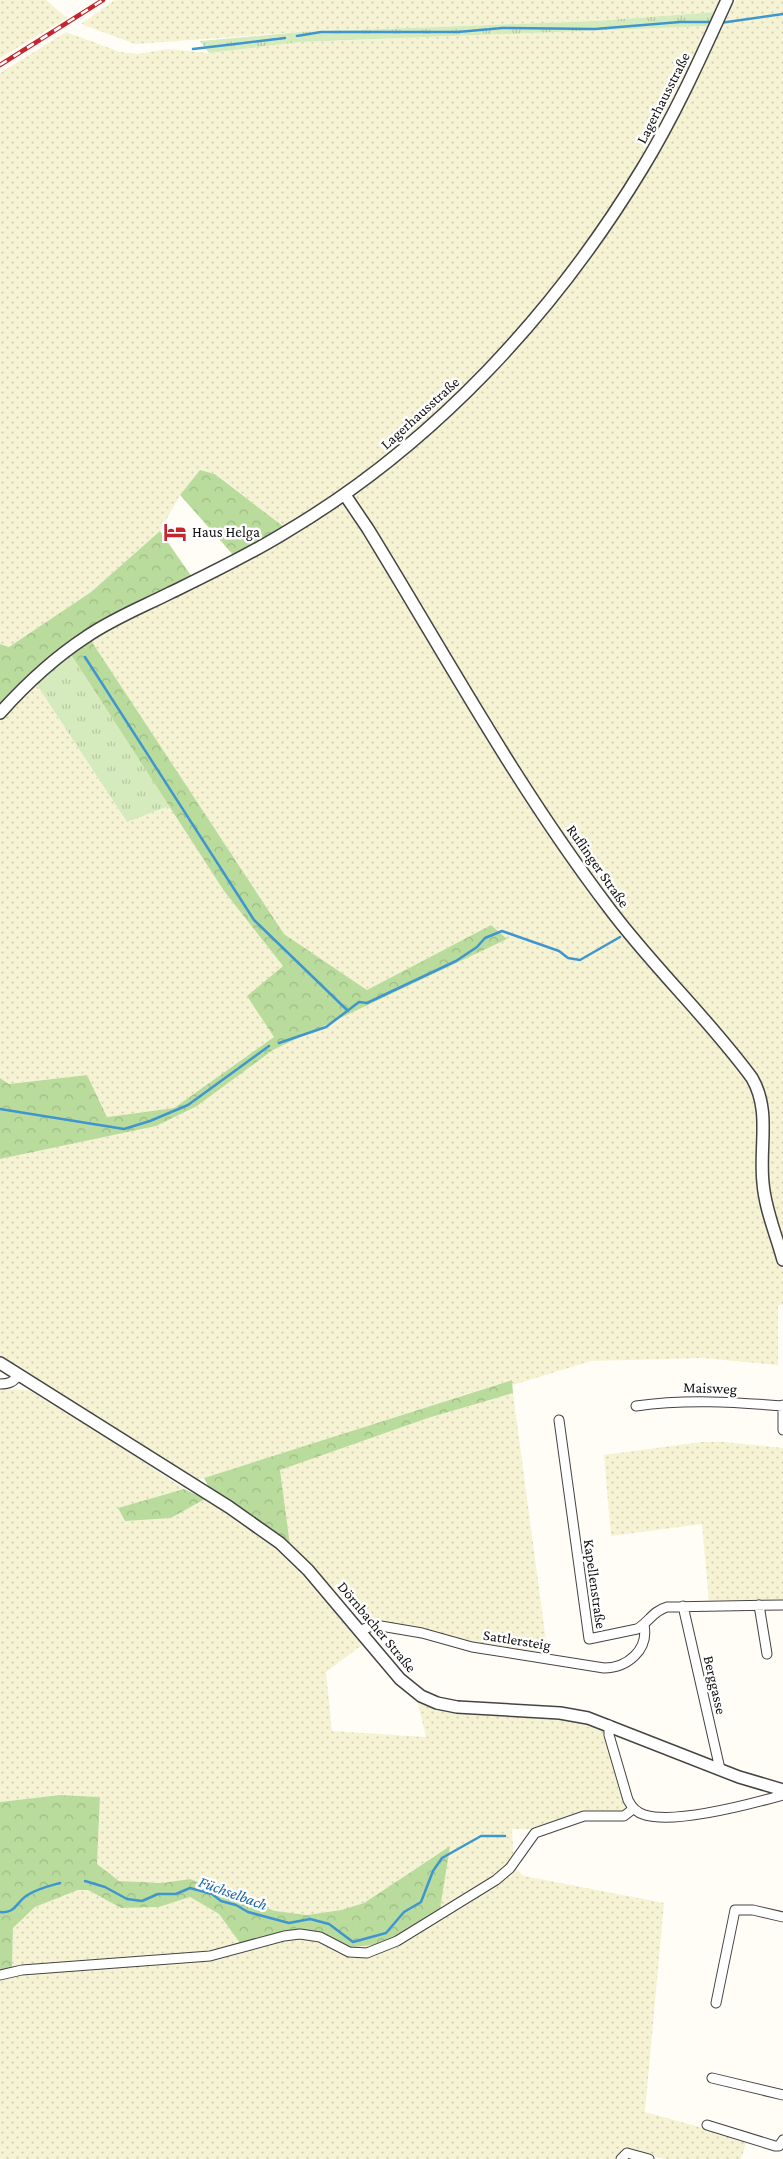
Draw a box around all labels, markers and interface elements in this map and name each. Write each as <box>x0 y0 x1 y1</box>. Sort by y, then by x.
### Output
street label: Lagerhausstraße <box>633 49 694 147</box>
street label: Lagerhausstraße <box>377 373 463 453</box>
hotel icon: Haus Helga <box>162 519 188 545</box>
place label: Haus Helga <box>192 524 260 541</box>
street label: Ruflinger Straße <box>563 822 633 911</box>
street label: Maisweg <box>683 1379 737 1398</box>
street label: Kapellenstraße <box>580 1538 609 1630</box>
street label: Dörnbacher Straße <box>334 1578 420 1676</box>
street label: Sattlersteig <box>482 1627 552 1654</box>
street label: Berggasse <box>700 1654 730 1716</box>
water label: Füchselbach <box>196 1873 270 1913</box>

